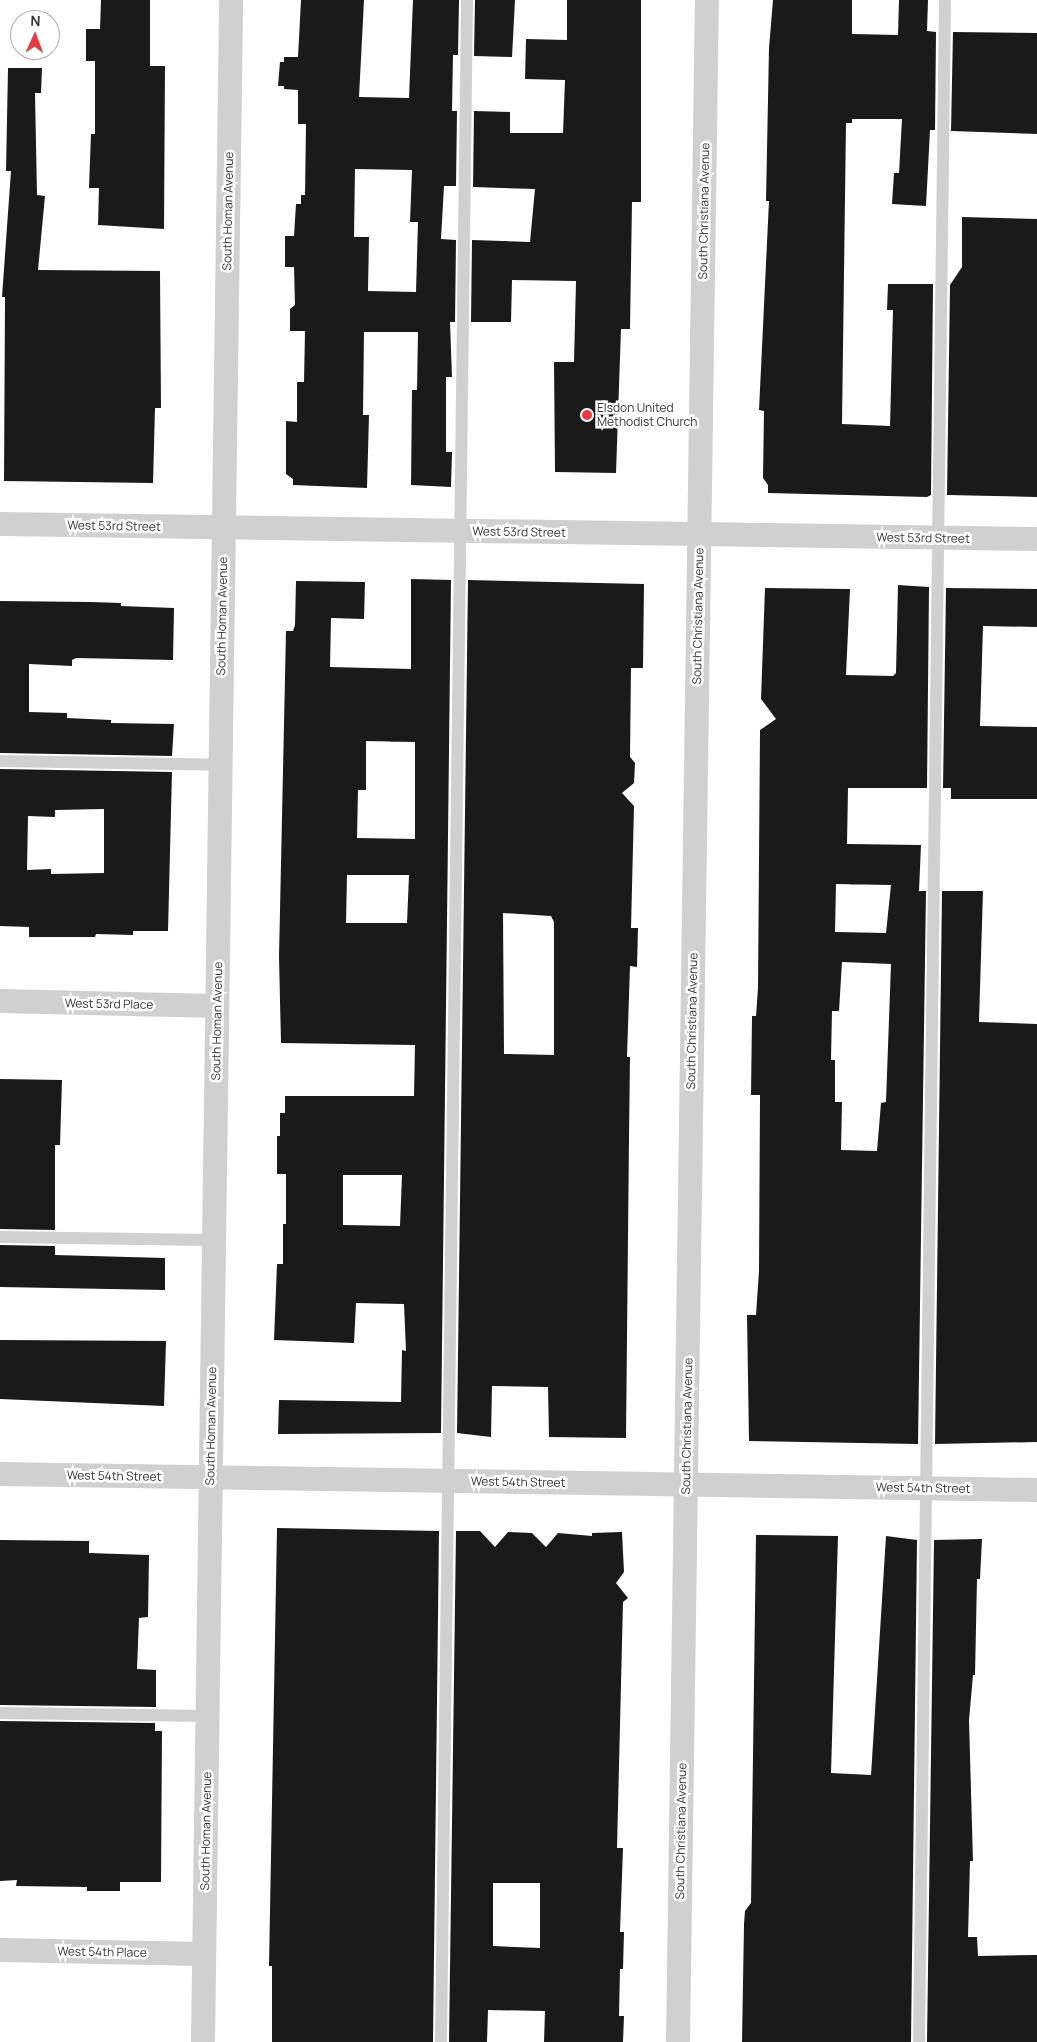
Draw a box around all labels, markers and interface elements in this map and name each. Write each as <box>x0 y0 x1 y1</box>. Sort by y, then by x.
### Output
north arrow <box>10 10 60 60</box>
text: N <box>30 11 41 30</box>
street label: South Christiana Avenue <box>696 143 712 279</box>
street label: South Homan Avenue <box>220 152 236 270</box>
place label: Elsdon United Methodist Church <box>597 401 697 429</box>
marker: Elsdon United Methodist Church <box>581 409 593 421</box>
street label: West 53rd Street <box>67 518 161 534</box>
street label: West 53rd Street <box>472 524 566 540</box>
street label: West 53rd Street <box>876 530 970 546</box>
street label: South Christiana Avenue <box>690 548 706 684</box>
street label: South Homan Avenue <box>214 557 230 675</box>
street label: South Christiana Avenue <box>684 953 700 1089</box>
street label: South Homan Avenue <box>209 962 225 1080</box>
street label: West 53rd Place <box>65 996 153 1012</box>
street label: South Christiana Avenue <box>679 1358 695 1494</box>
street label: South Homan Avenue <box>203 1367 219 1485</box>
street label: West 54th Street <box>67 1468 161 1484</box>
street label: West 54th Street <box>471 1474 565 1490</box>
street label: West 54th Street <box>876 1480 970 1496</box>
street label: South Christiana Avenue <box>673 1763 689 1899</box>
street label: South Homan Avenue <box>198 1772 214 1890</box>
street label: West 54th Place <box>57 1944 147 1960</box>

